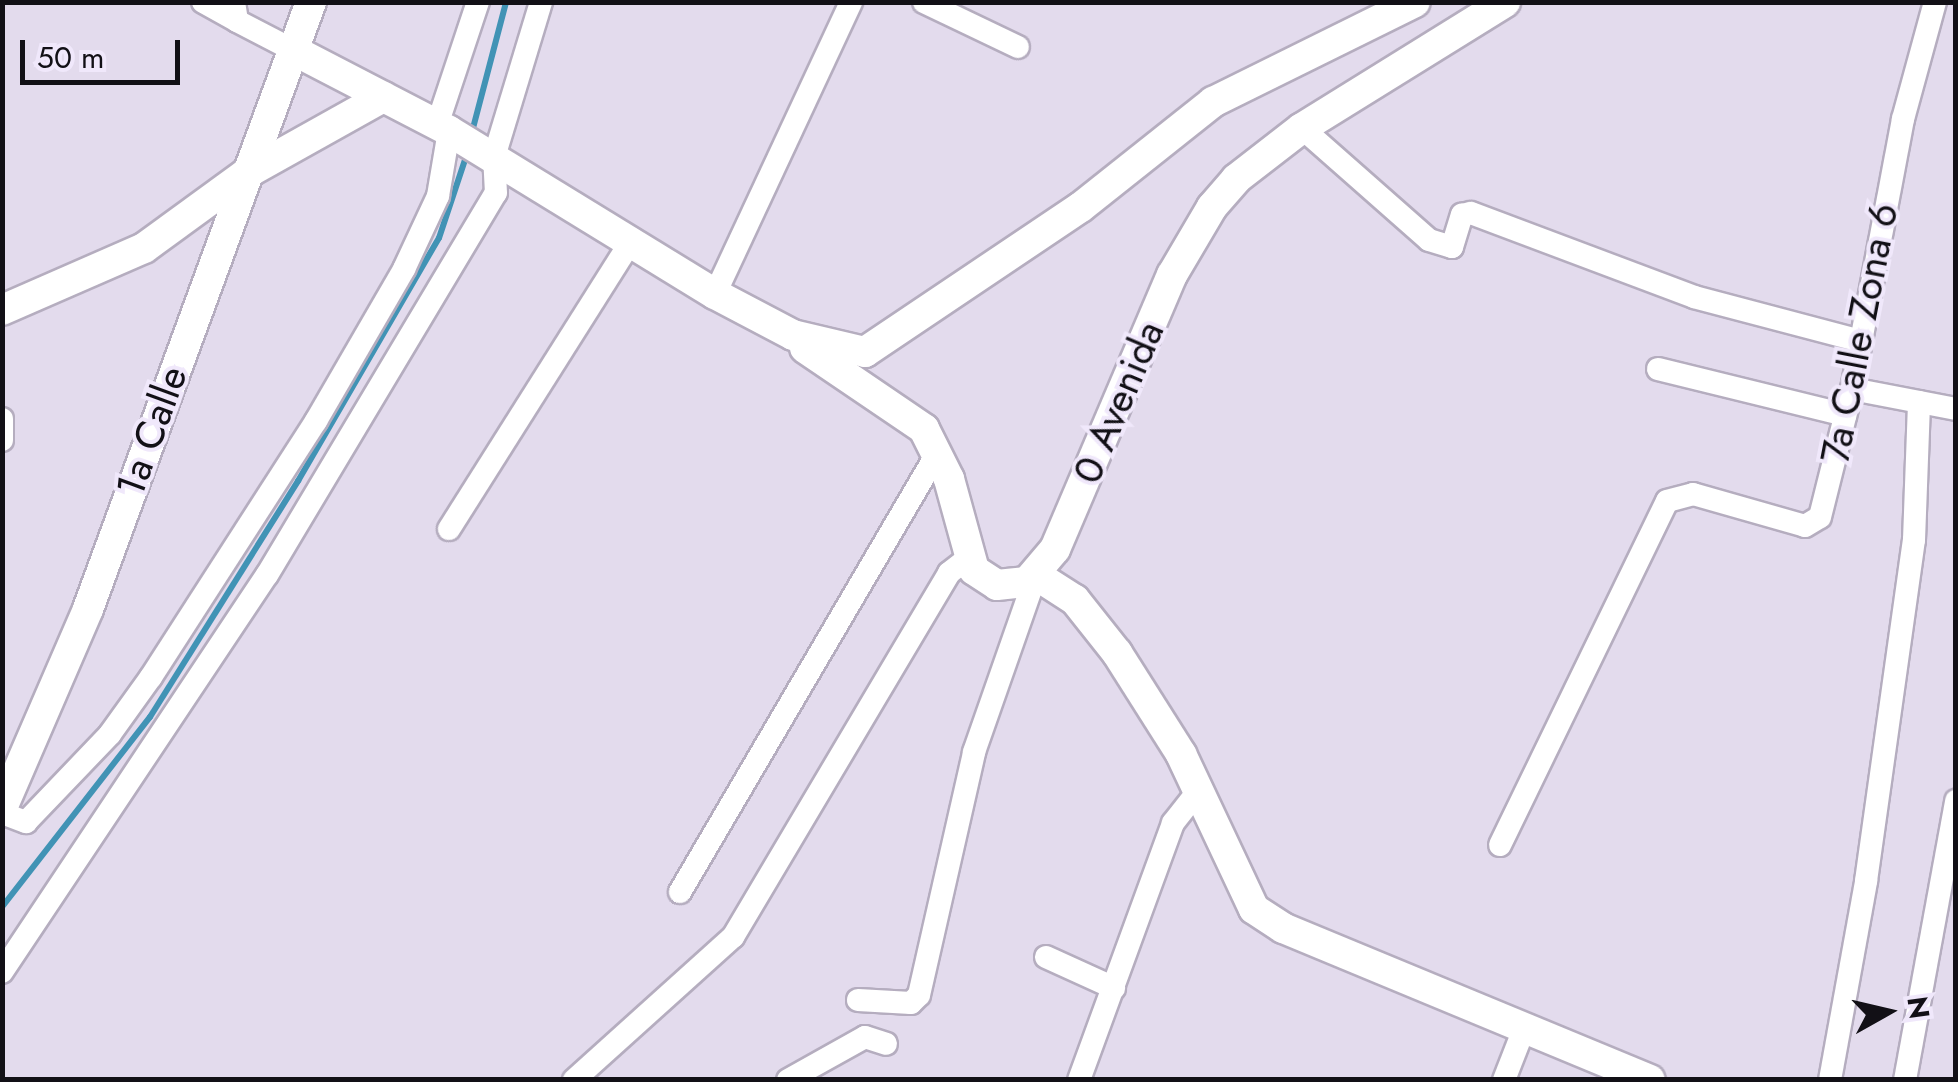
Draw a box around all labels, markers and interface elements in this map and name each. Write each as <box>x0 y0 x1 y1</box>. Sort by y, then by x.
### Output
scale bar <box>25 20 185 82</box>
text: 50 m <box>37 36 104 79</box>
street label: 7a Calle Zona 6 <box>1810 199 1908 467</box>
street label: 0 Avenida <box>1062 314 1174 490</box>
street label: 1a Calle <box>105 359 197 503</box>
north arrow <box>1838 962 1938 1062</box>
text: N <box>1896 994 1940 1022</box>

